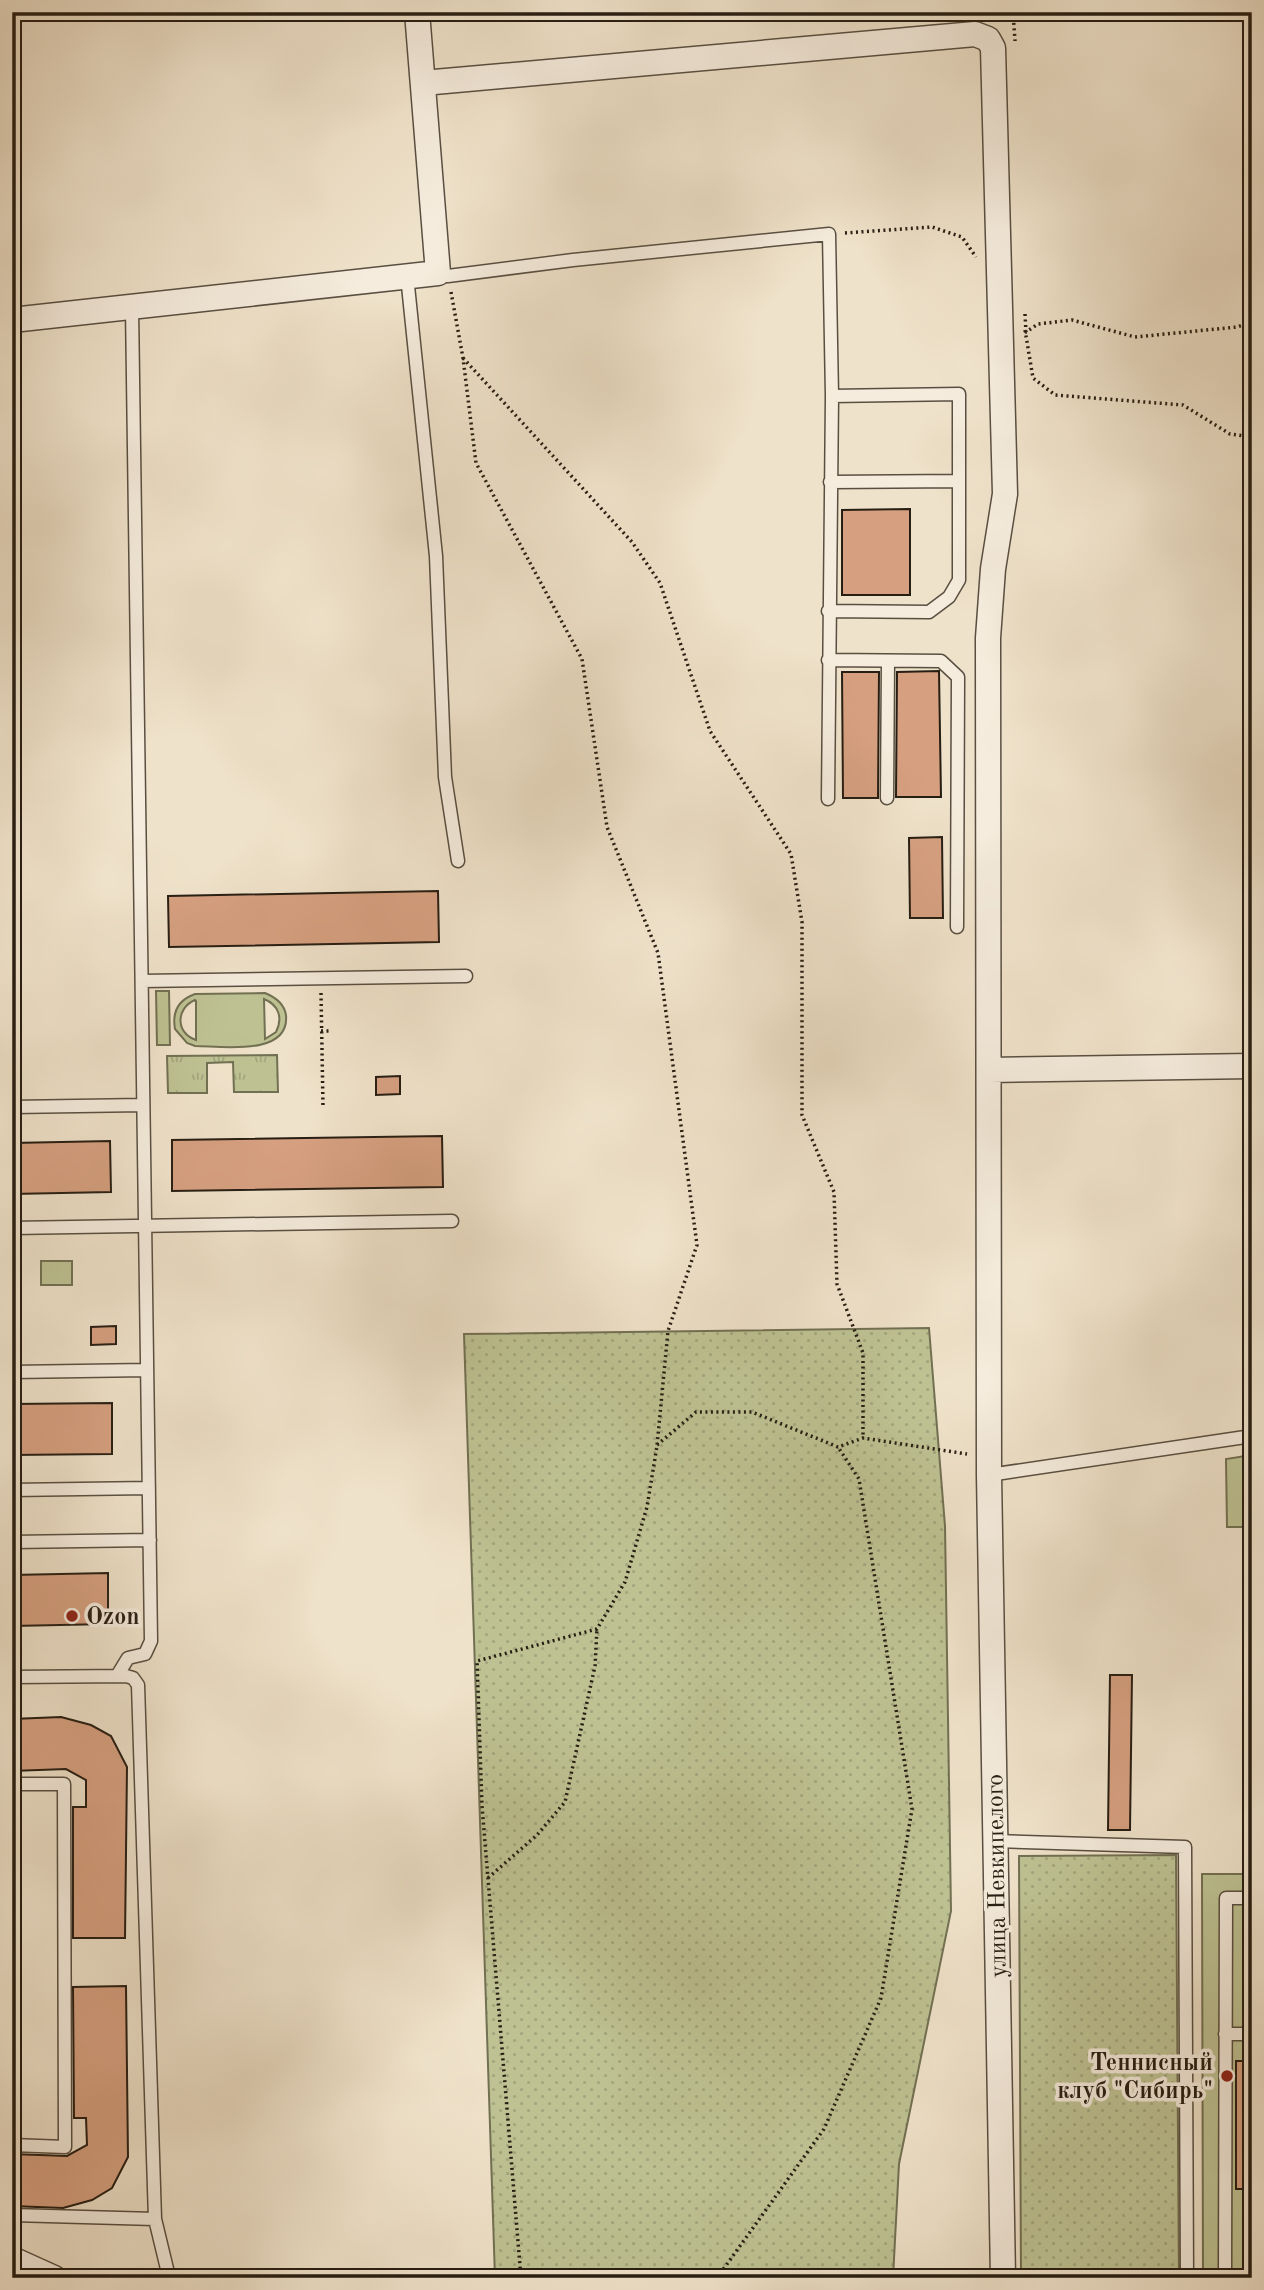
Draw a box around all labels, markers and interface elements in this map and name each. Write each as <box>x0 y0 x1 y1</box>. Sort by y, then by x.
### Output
place label: Ozon <box>86 1606 140 1630</box>
marker: Ozon <box>64 1608 80 1624</box>
street label: улица Невкипелого <box>984 1774 1012 1978</box>
place label: Теннисный клуб "Сибирь" <box>1057 2052 1213 2104</box>
marker: Теннисный клуб "Сибирь" <box>1219 2068 1235 2084</box>

